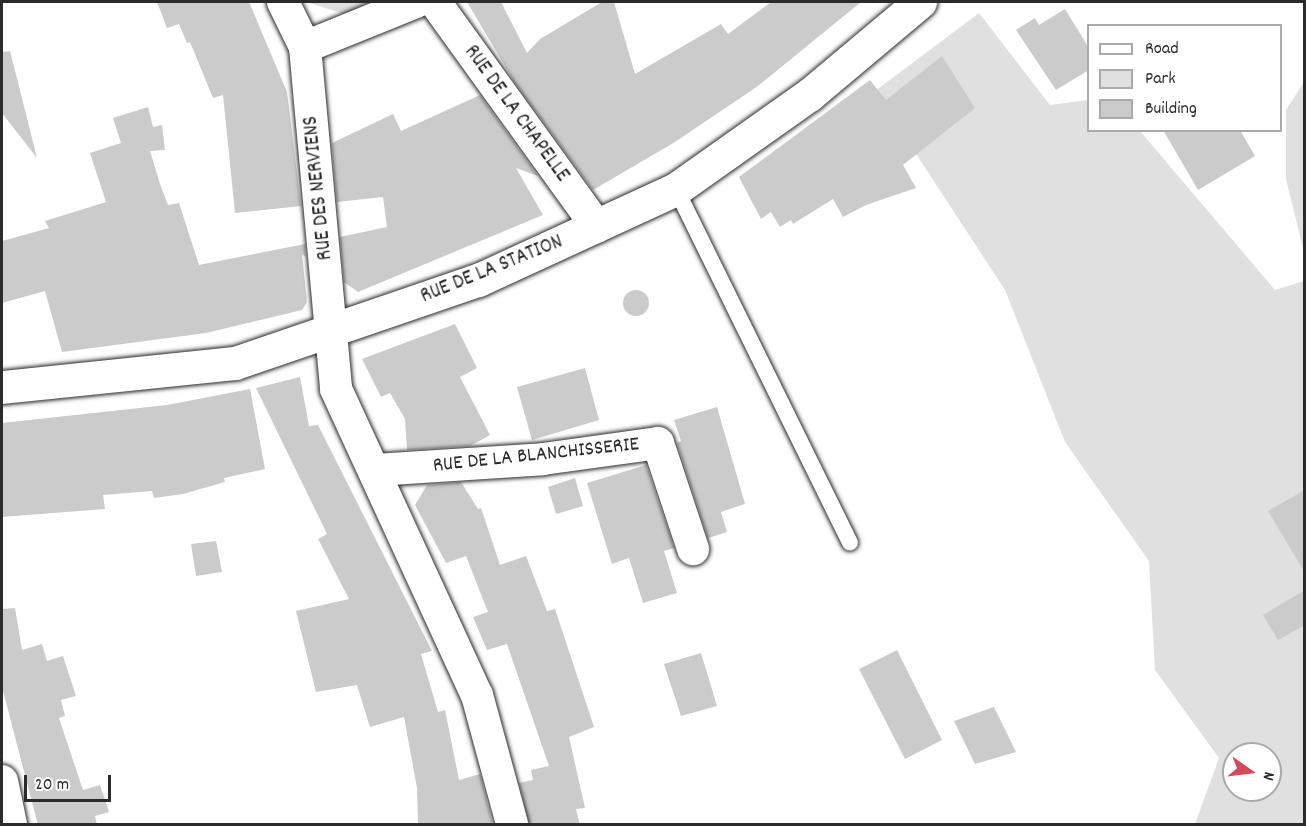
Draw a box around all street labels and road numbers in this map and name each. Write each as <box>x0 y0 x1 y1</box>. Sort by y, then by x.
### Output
street label: RUE DE LA CHAPELLE <box>458 41 574 187</box>
street label: RUE DES NERVIENS <box>299 115 339 261</box>
street label: RUE DE LA STATION <box>417 230 567 310</box>
street label: RUE DE LA BLANCHISSERIE <box>432 433 640 479</box>

